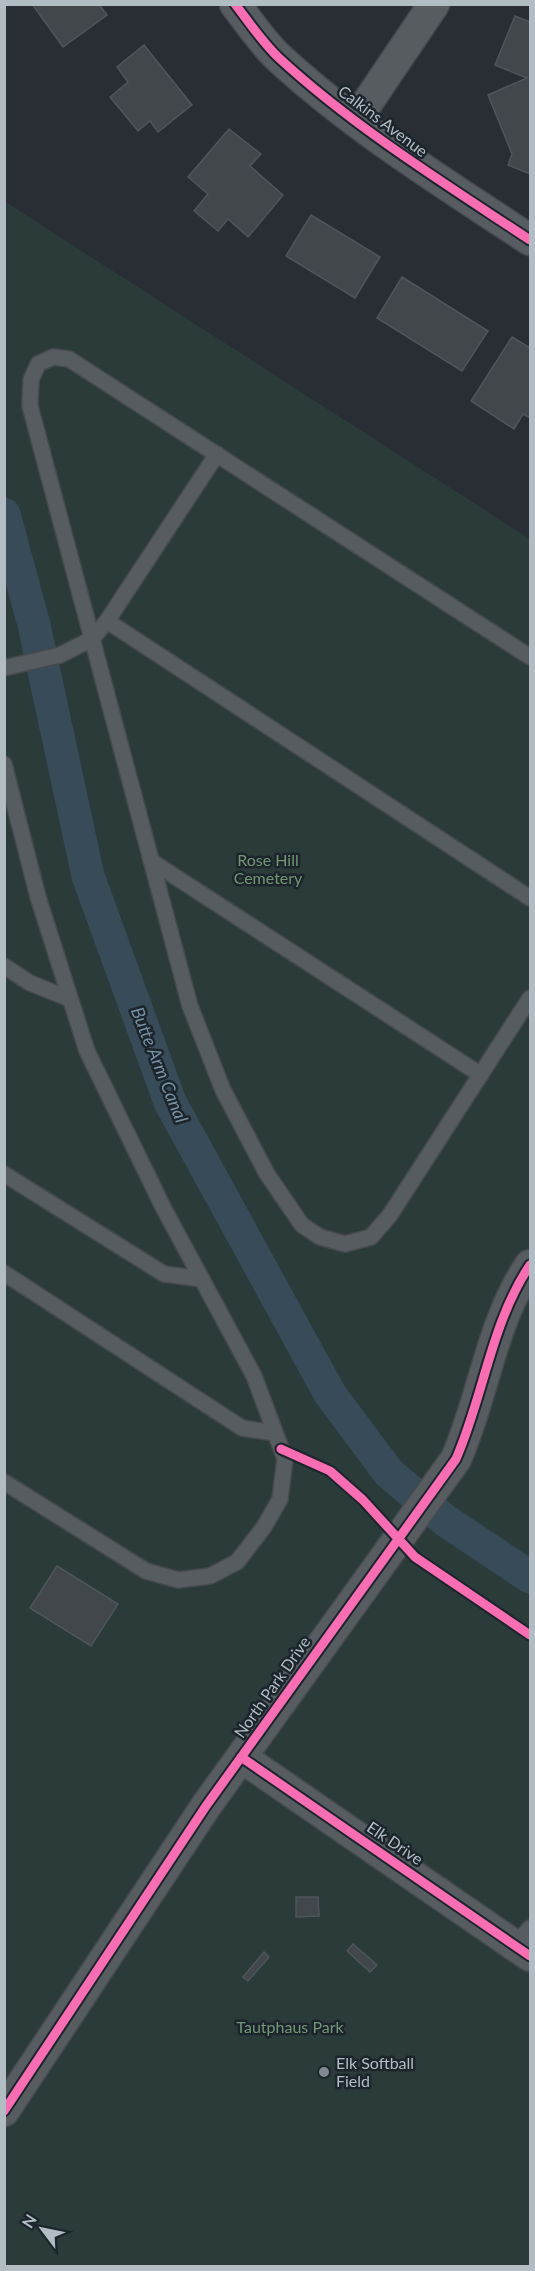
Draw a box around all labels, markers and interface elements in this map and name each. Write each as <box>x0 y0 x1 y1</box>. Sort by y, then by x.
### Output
street label: Calkins Avenue <box>335 81 432 160</box>
park label: Rose Hill Cemetery <box>234 850 303 887</box>
water label: Butte Arm Canal <box>127 1003 193 1126</box>
street label: North Park Drive <box>230 1632 314 1741</box>
street label: Elk Drive <box>364 1817 427 1868</box>
park label: Tautphaus Park <box>236 2017 345 2036</box>
place label: Elk Softball Field <box>336 2053 414 2090</box>
marker: Elk Softball Field <box>317 2065 331 2079</box>
north arrow <box>12 2199 72 2259</box>
text: N <box>18 2211 40 2231</box>

